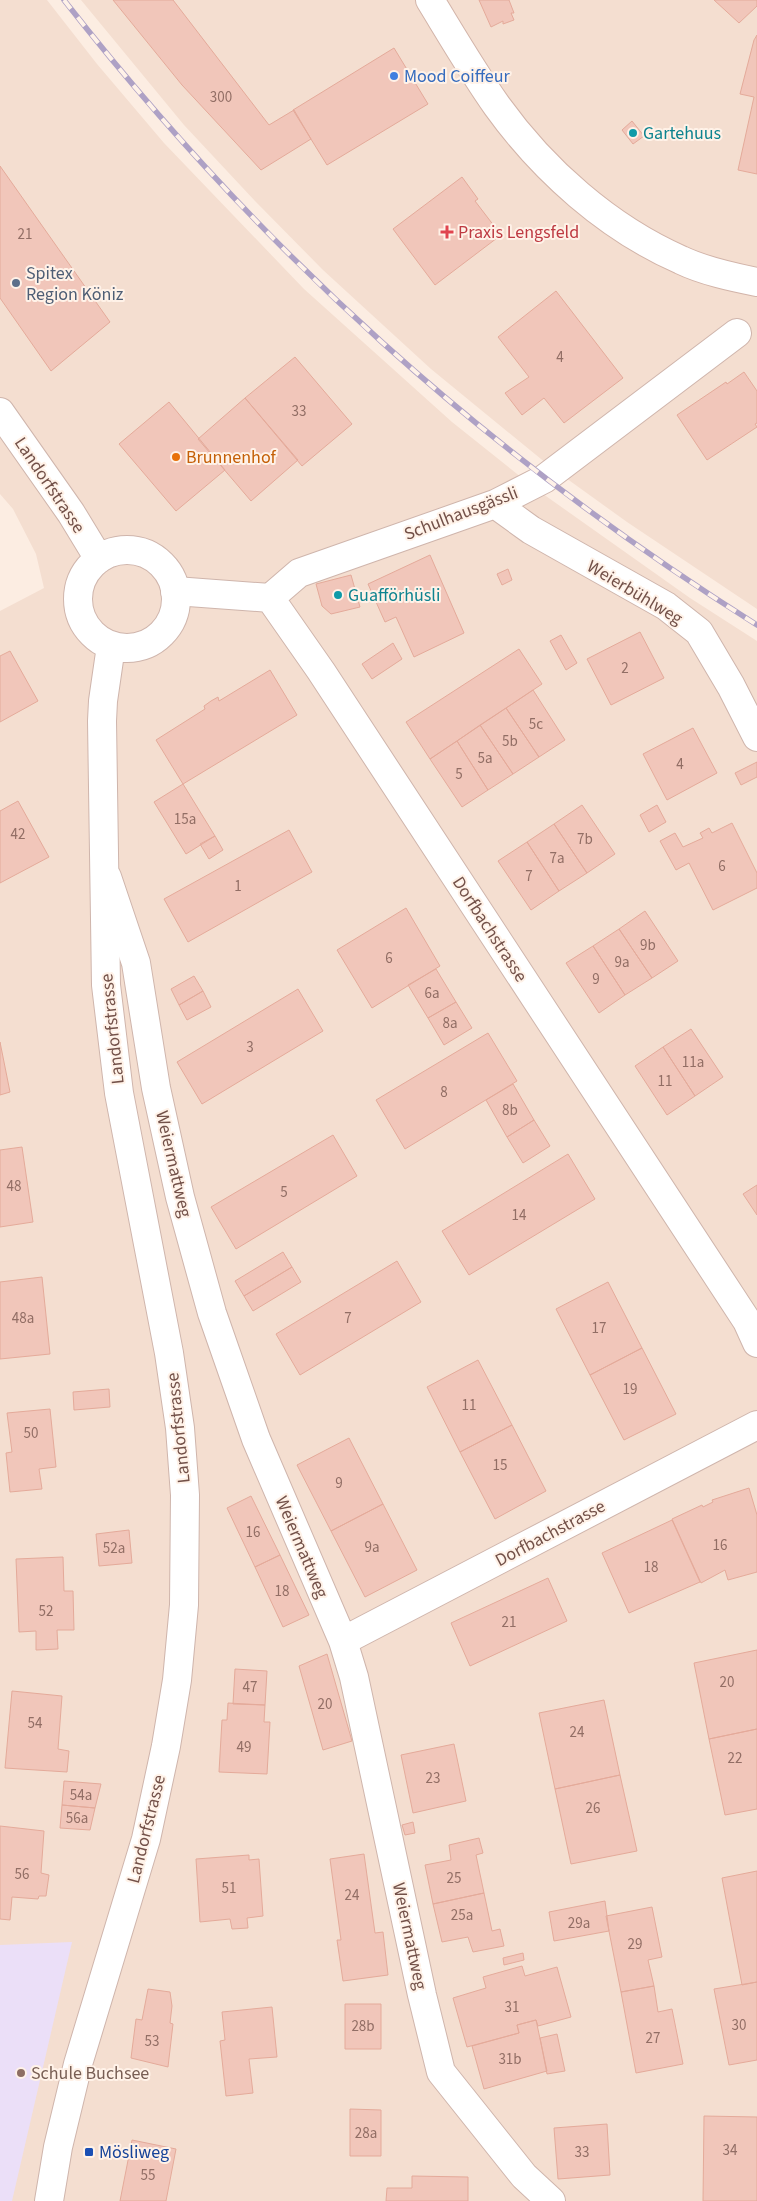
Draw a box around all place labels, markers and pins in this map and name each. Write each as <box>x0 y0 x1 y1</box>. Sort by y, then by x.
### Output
place label: Mood Coiffeur <box>404 64 511 89</box>
marker: Mood Coiffeur <box>388 70 400 82</box>
place label: Gartehuus <box>643 121 721 146</box>
marker: Gartehuus <box>627 127 639 139</box>
place label: Praxis Lengsfeld <box>458 220 579 245</box>
marker: Praxis Lengsfeld <box>440 225 454 239</box>
place label: Spitex Region Köniz <box>26 261 124 307</box>
marker: Spitex Region Köniz <box>10 277 22 289</box>
place label: Brunnenhof <box>186 445 277 470</box>
marker: Brunnenhof <box>170 451 182 463</box>
place label: Guafförhüsli <box>348 583 440 608</box>
marker: Guafförhüsli <box>332 589 344 601</box>
place label: Schule Buchsee <box>31 2061 149 2086</box>
marker: Schule Buchsee <box>15 2067 27 2079</box>
place label: Mösliweg <box>99 2140 169 2165</box>
marker: Mösliweg <box>83 2146 95 2158</box>

